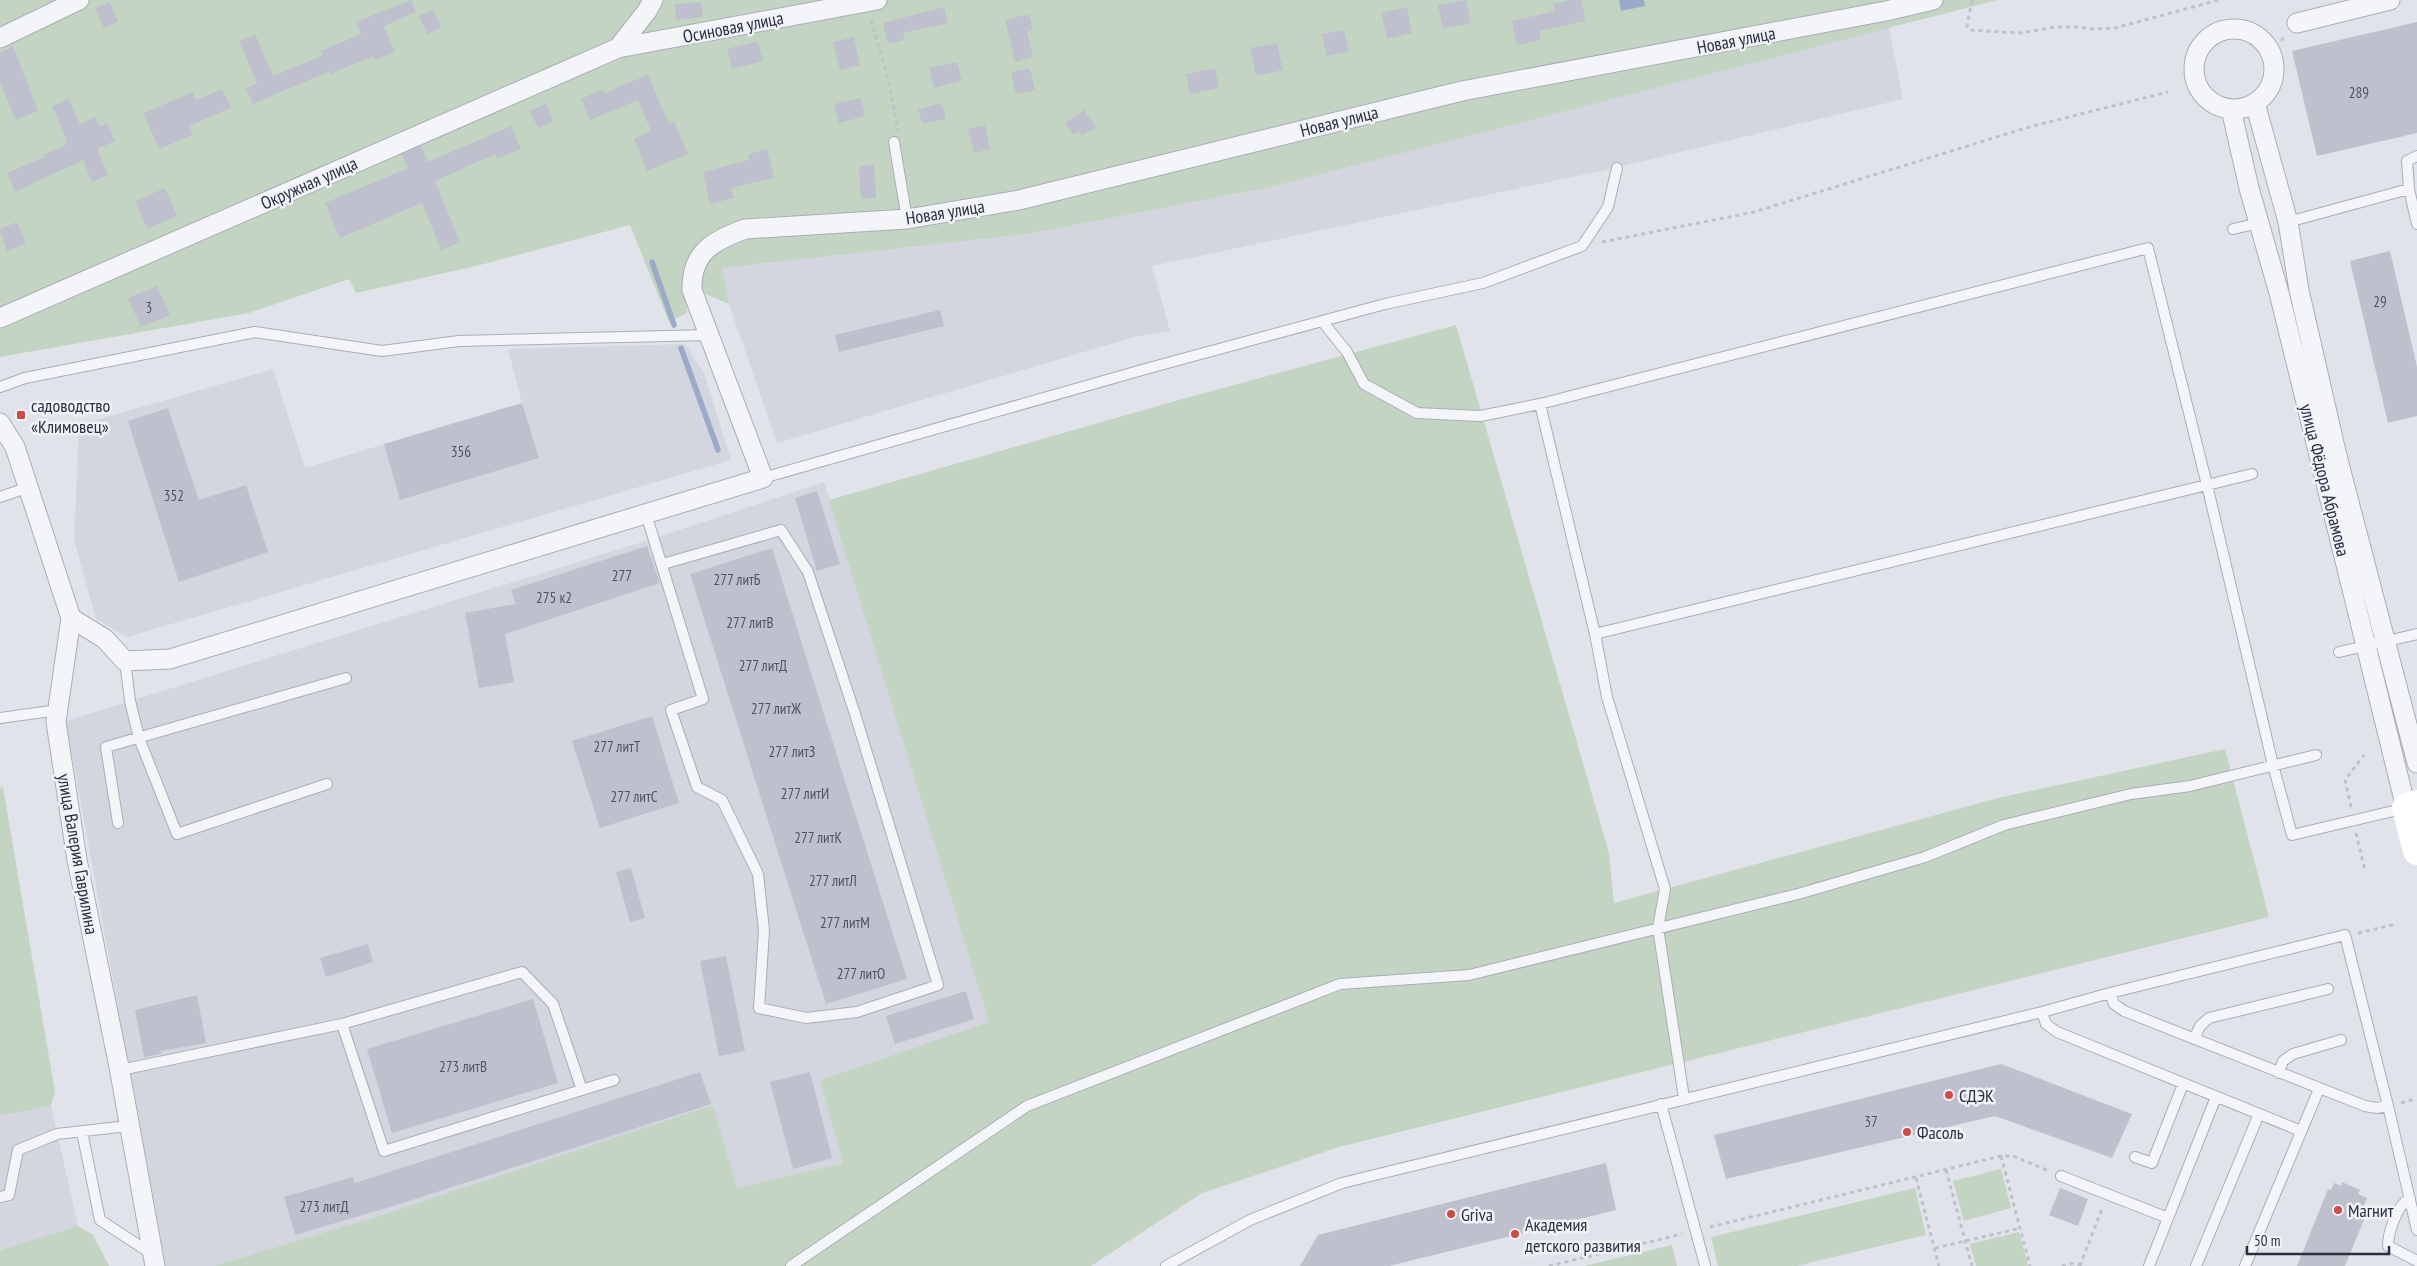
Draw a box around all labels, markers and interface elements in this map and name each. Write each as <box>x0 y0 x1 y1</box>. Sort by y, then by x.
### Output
street label: Осиновая улица <box>681 6 785 48</box>
street label: Новая улица <box>1695 21 1777 59</box>
house number: 289 <box>2349 83 2369 102</box>
street label: Новая улица <box>1298 100 1380 142</box>
street label: Окружная улица <box>257 151 361 215</box>
street label: Новая улица <box>904 194 986 230</box>
house number: 29 <box>2373 292 2387 311</box>
house number: 3 <box>146 298 152 317</box>
place label: садоводство «Климовец» <box>31 394 110 438</box>
street label: улица Фёдора Абрамова <box>2295 401 2355 559</box>
marker: садоводство «Климовец» <box>15 409 27 421</box>
house number: 356 <box>451 442 471 461</box>
house number: 352 <box>164 486 184 505</box>
house number: 277 <box>612 566 632 585</box>
house number: 277 литБ <box>714 570 761 589</box>
house number: 275 к2 <box>536 588 572 607</box>
house number: 277 литВ <box>726 613 774 632</box>
house number: 277 литД <box>739 656 787 675</box>
house number: 277 литЖ <box>751 699 801 718</box>
house number: 277 литТ <box>594 737 641 756</box>
house number: 277 литЗ <box>769 742 815 761</box>
street label: улица Валерия Гаврилина <box>53 772 103 936</box>
house number: 277 литИ <box>781 784 829 803</box>
house number: 277 литС <box>610 787 658 806</box>
house number: 277 литК <box>794 828 842 847</box>
house number: 277 литЛ <box>809 871 857 890</box>
house number: 277 литМ <box>820 913 870 932</box>
house number: 277 литО <box>837 964 885 983</box>
house number: 273 литВ <box>439 1057 487 1076</box>
place label: СДЭК <box>1959 1084 1994 1107</box>
marker: СДЭК <box>1943 1089 1955 1101</box>
house number: 37 <box>1864 1112 1878 1131</box>
place label: Фасоль <box>1917 1121 1964 1144</box>
marker: Фасоль <box>1901 1126 1913 1138</box>
house number: 273 литД <box>299 1197 349 1216</box>
place label: Магнит <box>2348 1199 2394 1222</box>
place label: Griva <box>1461 1203 1493 1226</box>
marker: Магнит <box>2332 1204 2344 1216</box>
marker: Griva <box>1445 1208 1457 1220</box>
place label: Академия детского развития <box>1525 1213 1641 1257</box>
scale bar <box>2247 1224 2390 1256</box>
marker: Академия детского развития <box>1509 1228 1521 1240</box>
text: 50 m <box>2254 1231 2280 1250</box>

